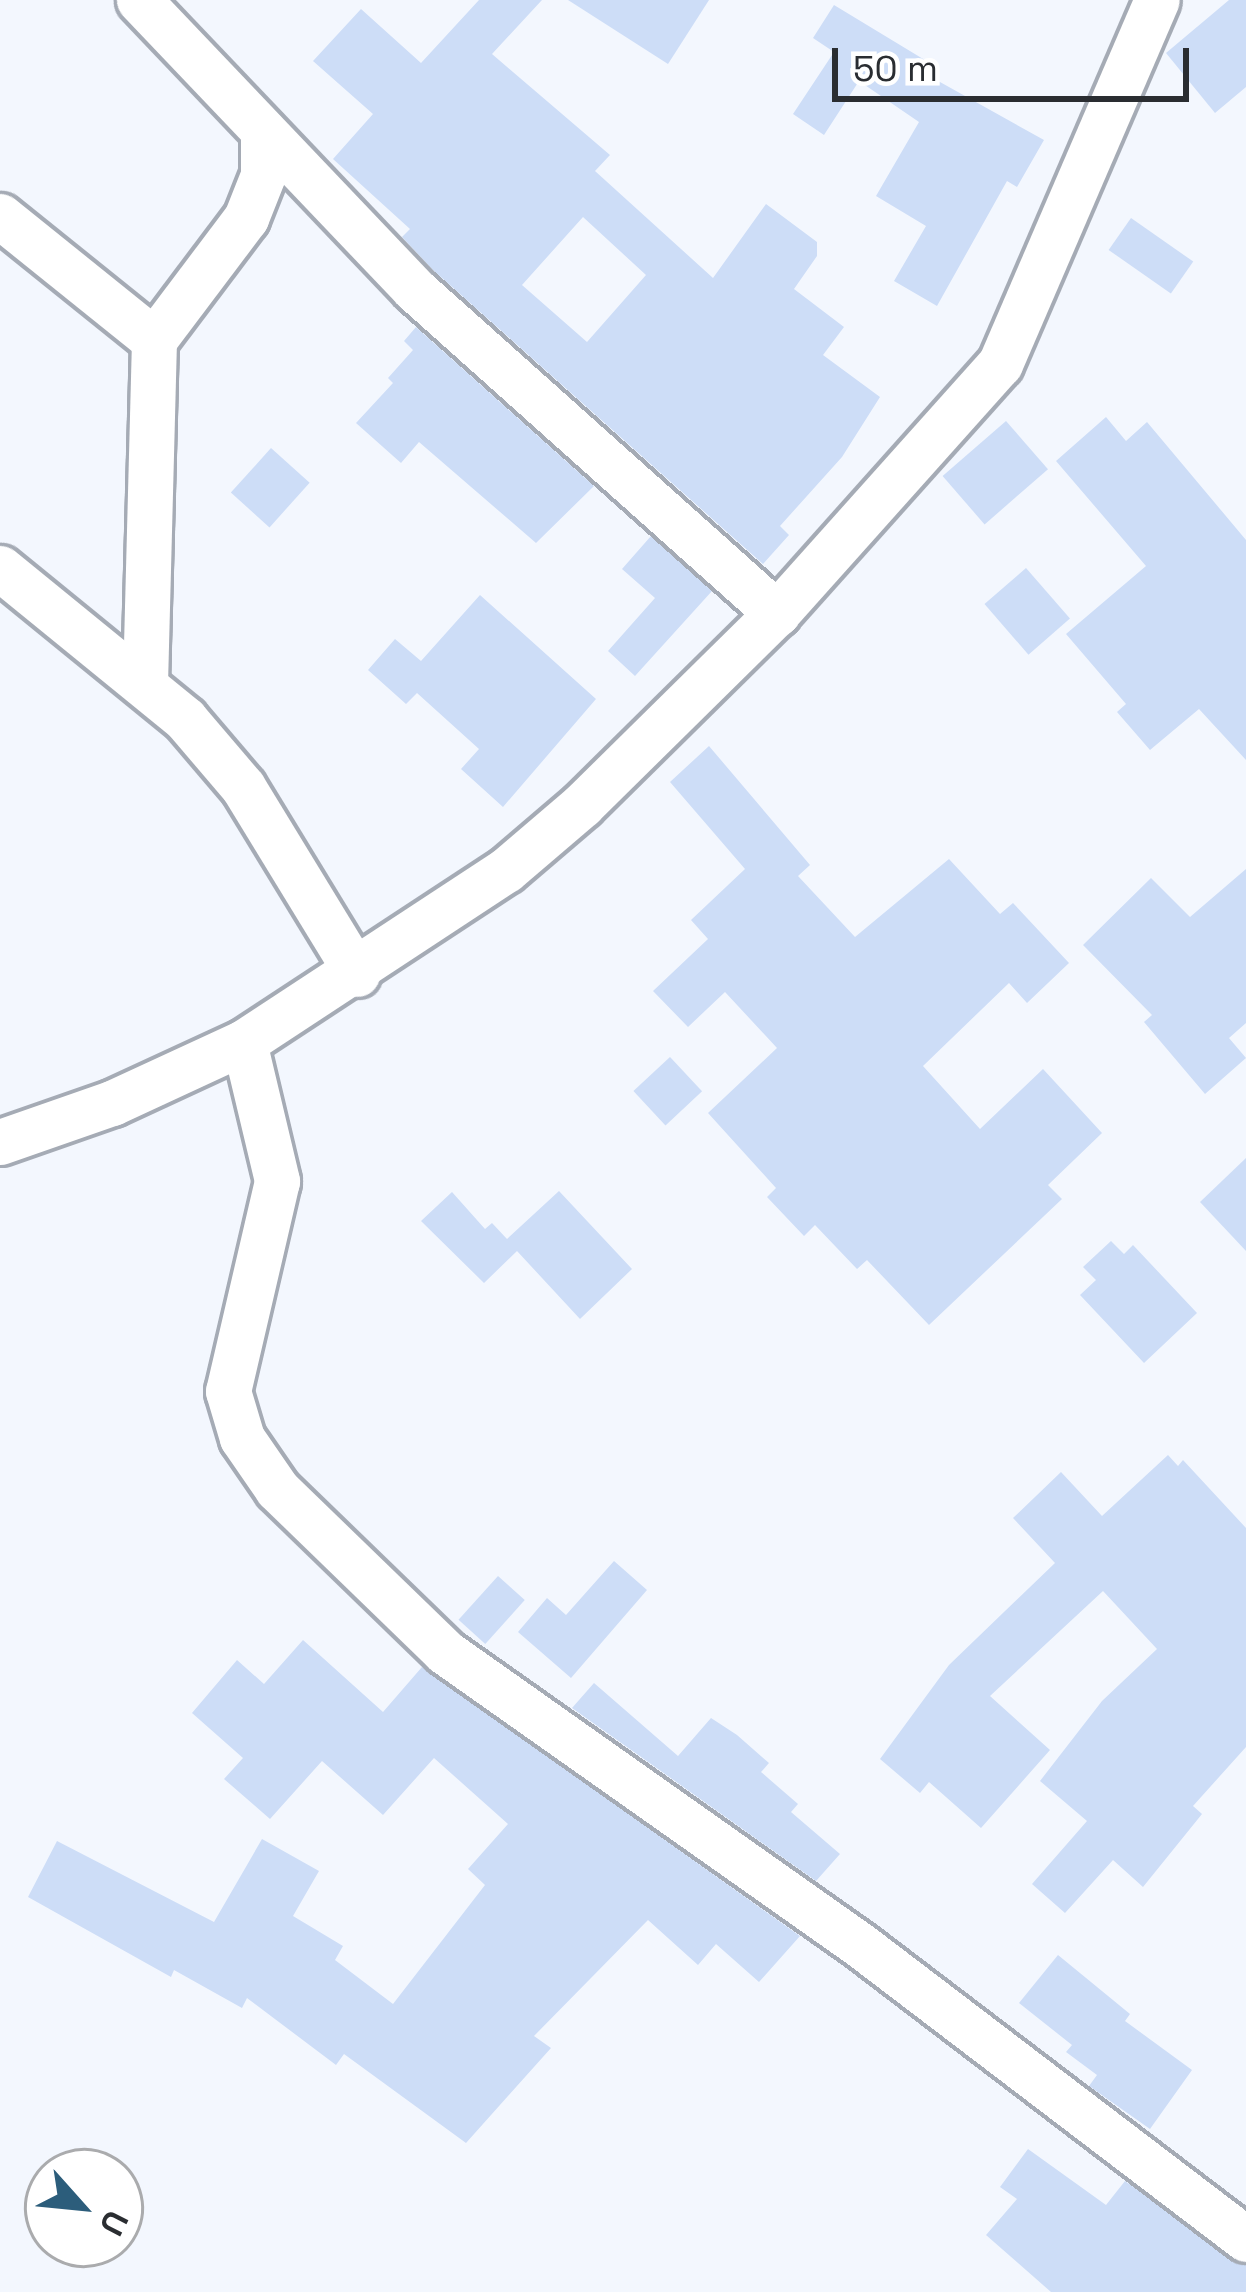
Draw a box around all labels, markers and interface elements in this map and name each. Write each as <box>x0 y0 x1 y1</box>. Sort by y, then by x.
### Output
scale bar <box>838 24 1195 98</box>
text: 50 m <box>853 46 938 92</box>
north arrow <box>24 2148 144 2268</box>
text: U <box>90 2204 137 2242</box>

